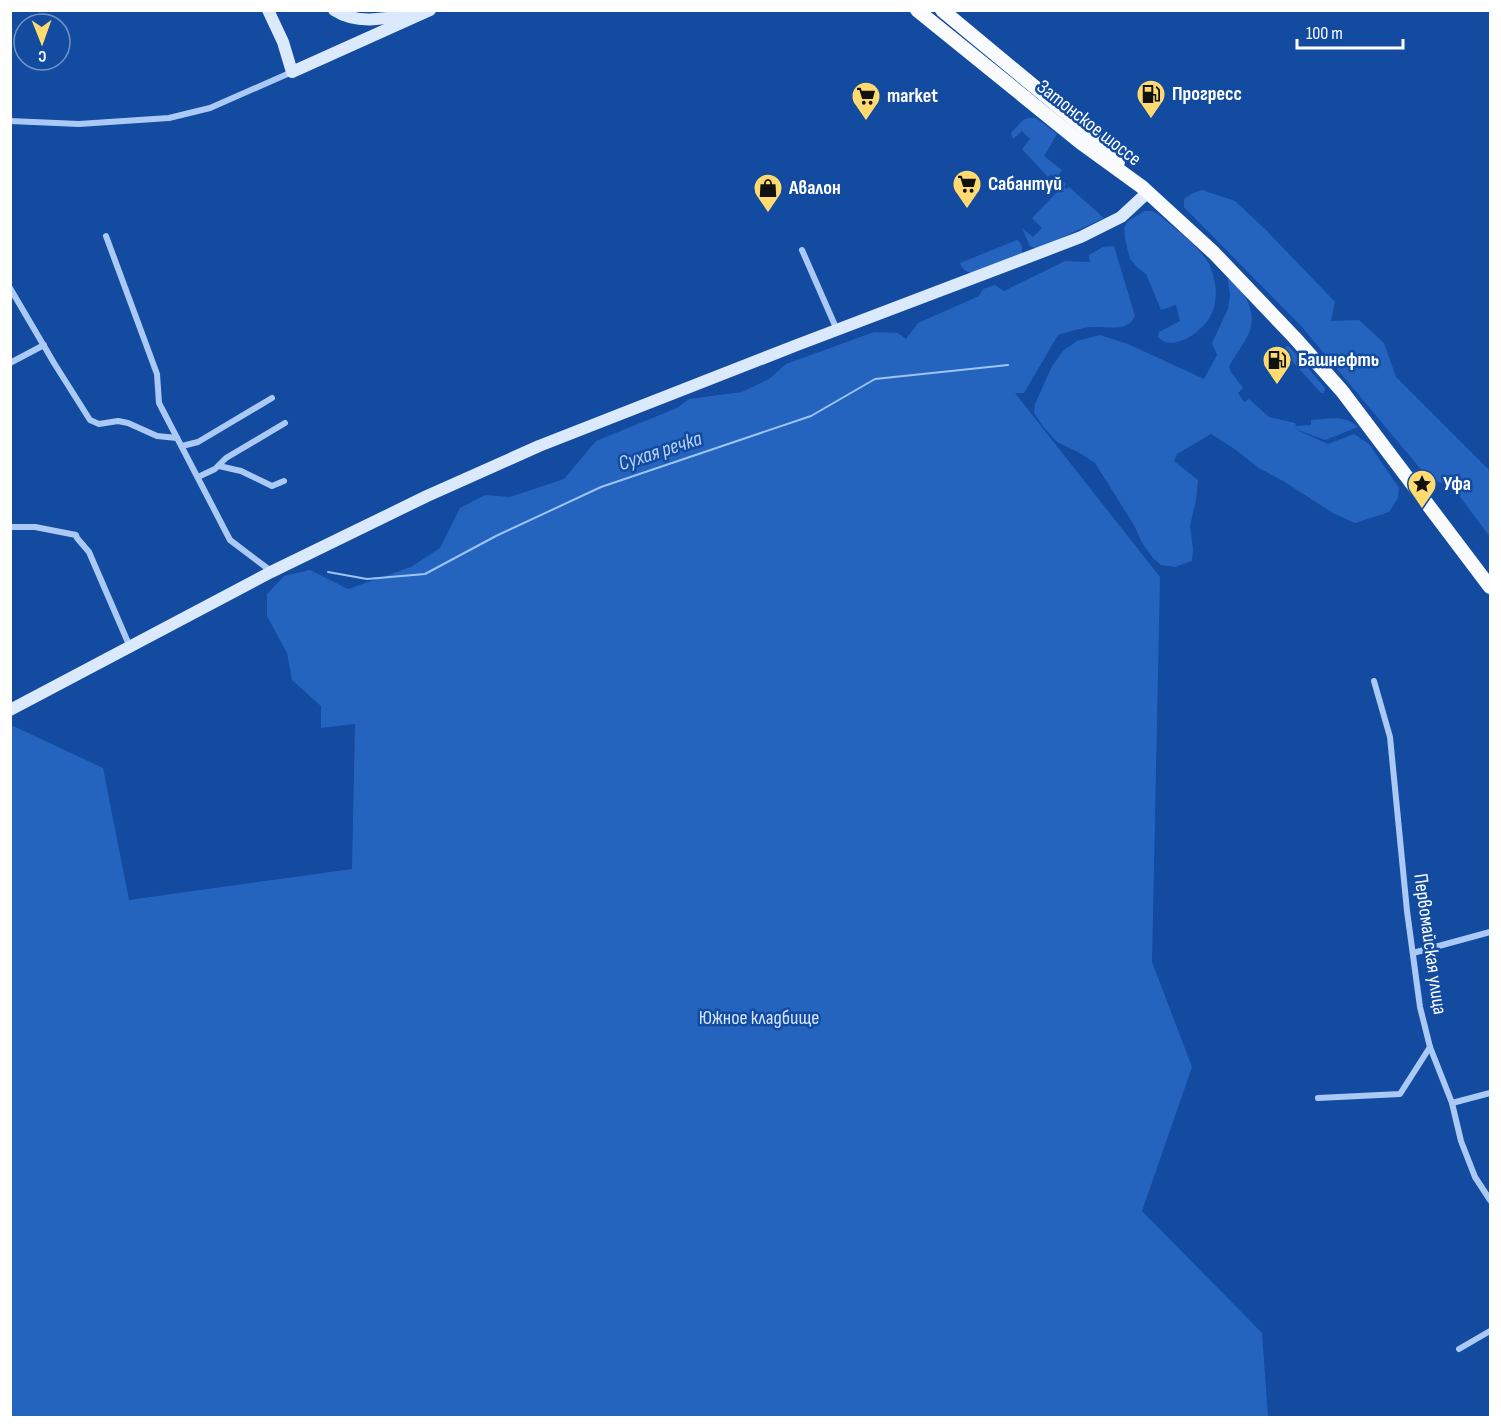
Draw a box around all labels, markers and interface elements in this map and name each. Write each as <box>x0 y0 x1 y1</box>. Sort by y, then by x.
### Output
north arrow <box>12 12 72 72</box>
scale bar <box>1297 12 1404 50</box>
text: 100 m <box>1306 23 1343 44</box>
text: С <box>38 46 47 65</box>
street label: Затонское шоссе <box>1032 75 1146 171</box>
fuel station icon: Прогресс <box>1135 78 1167 120</box>
supermarket icon: market <box>850 80 882 122</box>
place label: Прогресс <box>1172 82 1242 106</box>
place label: market <box>887 84 938 108</box>
supermarket icon: Сабантуй <box>951 168 983 210</box>
shop icon: Авалон <box>752 172 784 214</box>
place label: Сабантуй <box>988 172 1062 196</box>
place label: Авалон <box>788 176 841 200</box>
fuel station icon: Башнефть <box>1261 344 1293 386</box>
place label: Башнефть <box>1298 348 1379 372</box>
water label: Сухая речка <box>615 426 705 476</box>
place icon: Уфа <box>1406 468 1438 510</box>
place label: Уфа <box>1443 472 1471 496</box>
street label: Первомайская улица <box>1408 872 1452 1016</box>
park label: Южное кладбище <box>699 1006 819 1030</box>

